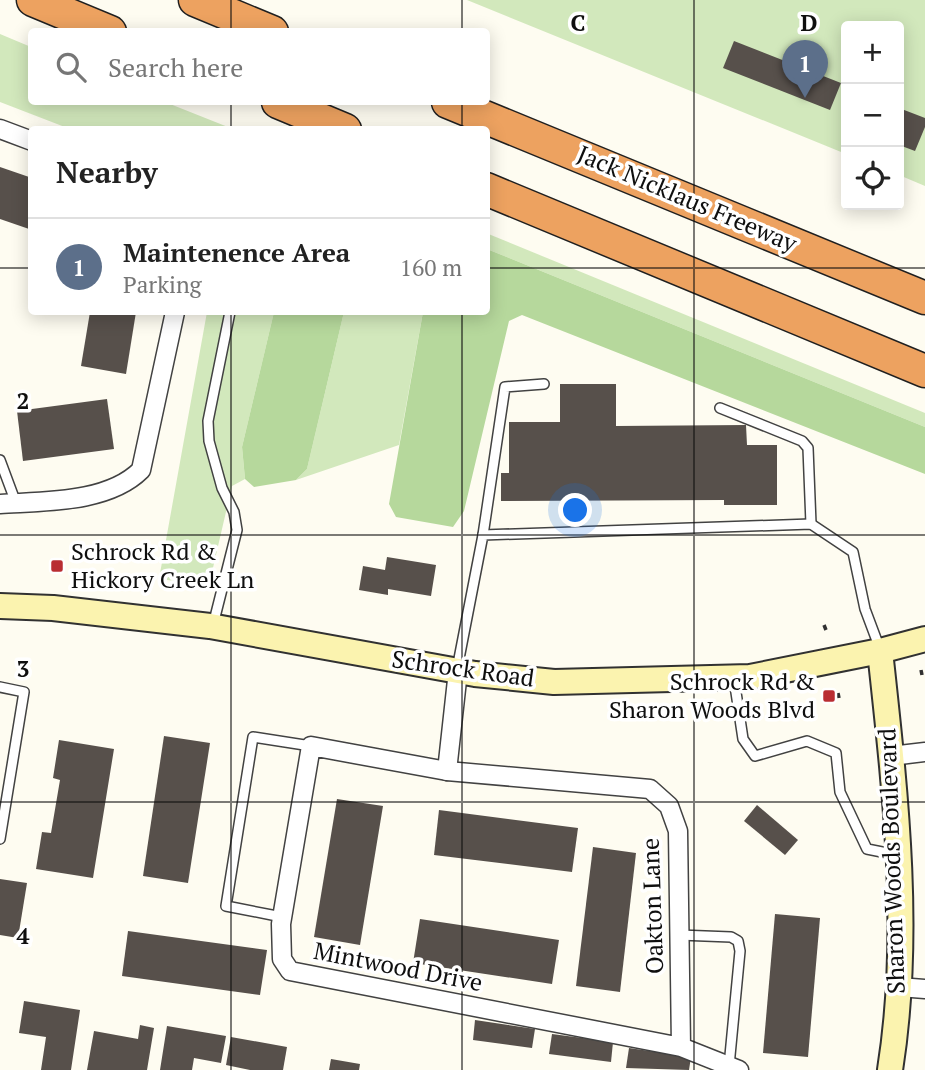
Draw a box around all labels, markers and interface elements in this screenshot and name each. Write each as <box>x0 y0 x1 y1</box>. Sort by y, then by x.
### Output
text: C <box>571 7 586 38</box>
text: D <box>801 7 818 38</box>
map controls <box>841 21 904 210</box>
button: + <box>841 21 904 84</box>
search box <box>28 28 490 105</box>
pin: 1 <box>782 40 828 98</box>
icon: search <box>52 48 90 86</box>
text: Search here <box>108 50 243 84</box>
button: − <box>841 84 904 147</box>
street label: Jack Nicklaus Freeway <box>573 137 803 259</box>
button: locate <box>841 147 904 210</box>
text: Nearby <box>56 152 158 192</box>
text: Maintenence Area <box>123 235 350 269</box>
text: 1 <box>73 252 86 283</box>
text: 160 m <box>400 252 462 283</box>
text: Parking <box>123 269 202 300</box>
text: 2 <box>17 385 30 416</box>
your location <box>558 493 592 527</box>
place label: Schrock Rd & Hickory Creek Ln <box>71 535 254 595</box>
marker: Schrock Rd & Hickory Creek Ln <box>49 558 65 574</box>
street label: Schrock Road <box>390 642 536 694</box>
text: 3 <box>17 653 30 684</box>
place label: Schrock Rd & Sharon Woods Blvd <box>609 665 815 725</box>
marker: Schrock Rd & Sharon Woods Blvd <box>821 688 837 704</box>
street label: Sharon Woods Boulevard <box>870 728 912 995</box>
street label: Oakton Lane <box>634 837 670 975</box>
text: 4 <box>17 920 30 951</box>
street label: Mintwood Drive <box>311 934 485 998</box>

